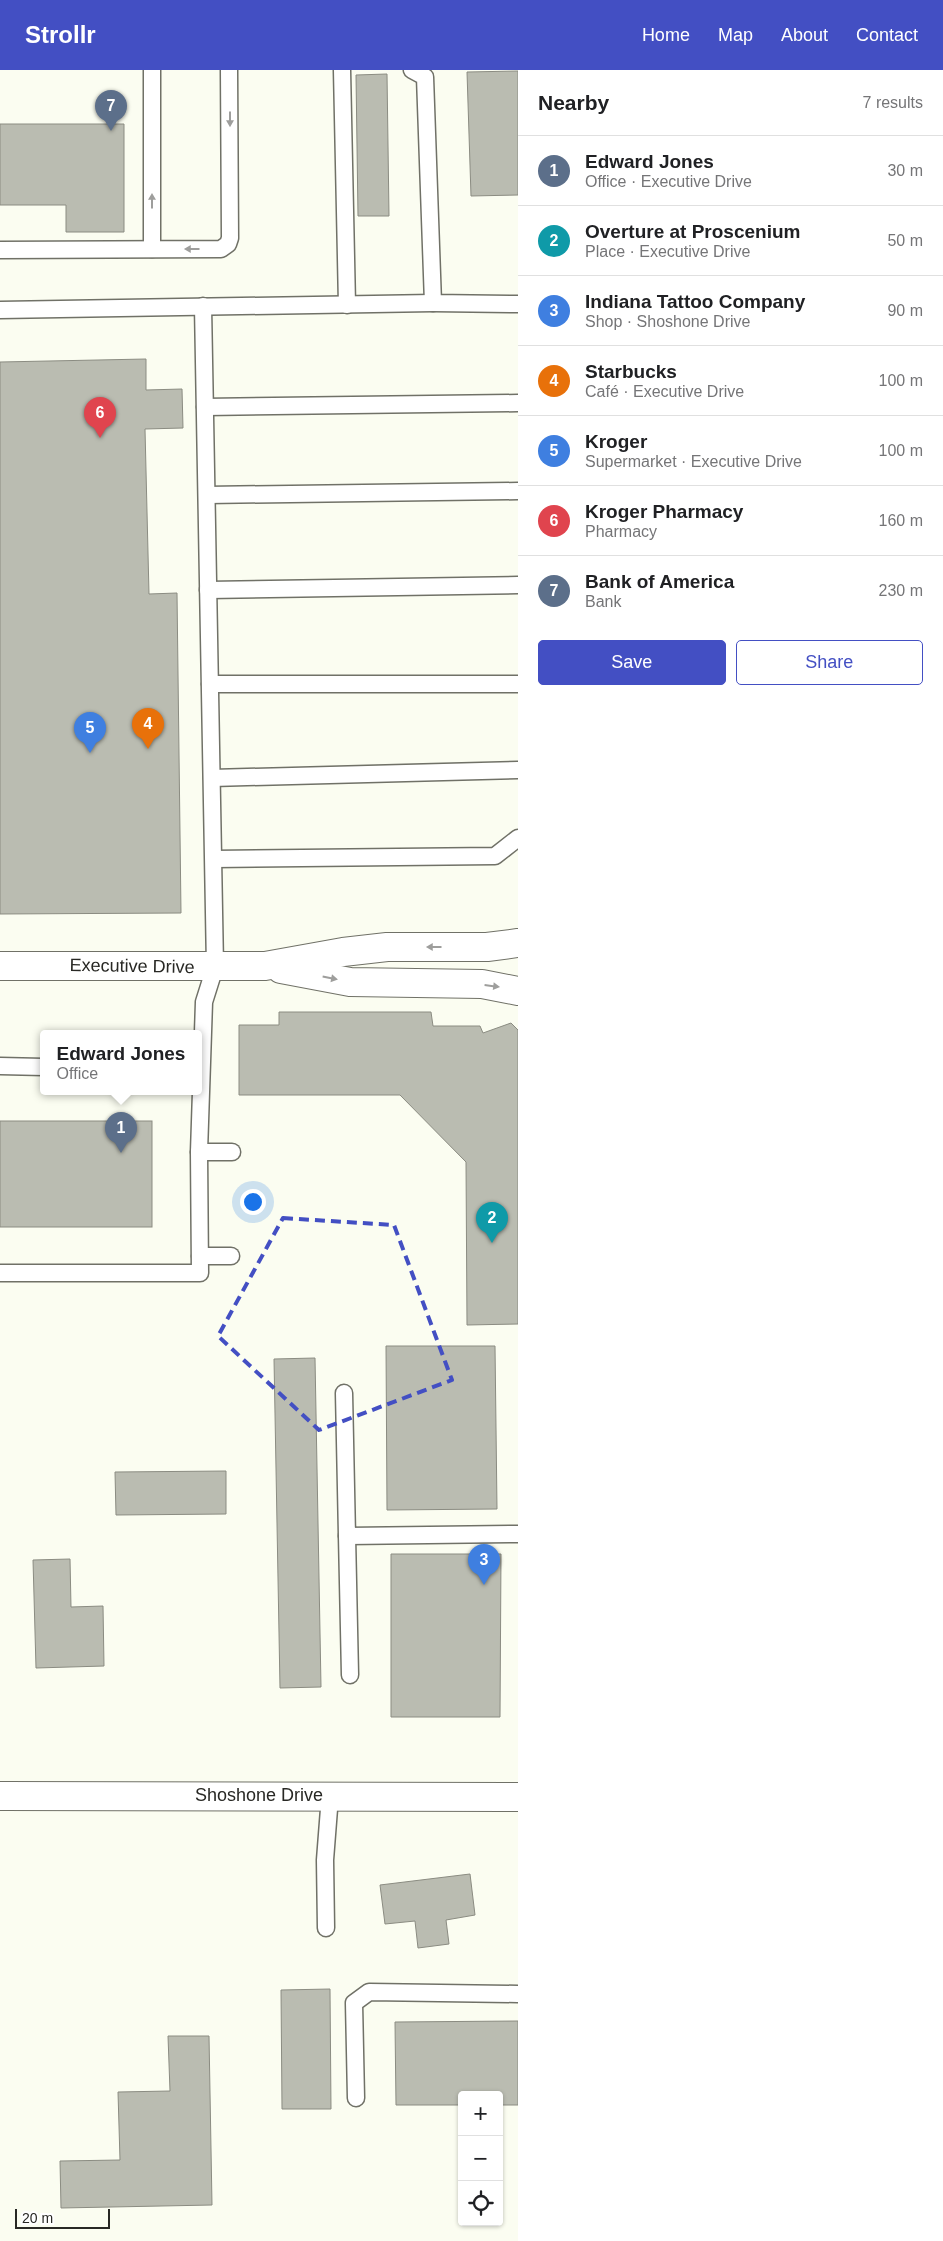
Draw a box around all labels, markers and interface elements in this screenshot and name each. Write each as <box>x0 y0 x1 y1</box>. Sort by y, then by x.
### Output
text: Strollr <box>25 21 96 48</box>
text: Home <box>642 25 690 45</box>
text: Map <box>718 25 753 45</box>
text: About <box>781 25 828 45</box>
text: Contact <box>856 25 918 45</box>
pin: 7 <box>95 90 127 131</box>
text: Nearby <box>538 91 609 114</box>
text: 7 results <box>863 94 923 111</box>
one-way arrow <box>226 111 234 127</box>
text: Edward Jones <box>585 151 714 172</box>
text: 1 <box>550 162 558 179</box>
text: 30 m <box>887 162 923 179</box>
text: Office · Executive Drive <box>585 173 752 190</box>
one-way arrow <box>148 192 156 208</box>
text: Overture at Proscenium <box>585 221 800 242</box>
text: 2 <box>550 232 558 249</box>
text: 50 m <box>887 232 923 249</box>
text: Place · Executive Drive <box>585 243 750 260</box>
one-way arrow <box>184 245 200 253</box>
text: Indiana Tattoo Company <box>585 291 805 312</box>
text: 3 <box>550 302 558 319</box>
text: 90 m <box>887 302 923 319</box>
text: Shop · Shoshone Drive <box>585 313 750 330</box>
text: Starbucks <box>585 361 677 382</box>
text: 4 <box>550 372 558 389</box>
text: 100 m <box>879 372 923 389</box>
text: Café · Executive Drive <box>585 383 744 400</box>
pin: 6 <box>84 397 116 438</box>
text: Kroger <box>585 431 647 452</box>
text: 5 <box>550 442 558 459</box>
text: 100 m <box>879 442 923 459</box>
text: Supermarket · Executive Drive <box>585 453 802 470</box>
text: Kroger Pharmacy <box>585 501 743 522</box>
text: 6 <box>550 512 558 529</box>
text: 160 m <box>879 512 923 529</box>
text: Pharmacy <box>585 523 657 540</box>
text: Bank of America <box>585 571 734 592</box>
text: 7 <box>550 582 558 599</box>
text: 230 m <box>879 582 923 599</box>
text: Bank <box>585 593 621 610</box>
button: Save <box>538 640 726 685</box>
button: Share <box>736 640 923 685</box>
pin: 4 <box>132 708 164 749</box>
pin: 5 <box>74 712 106 753</box>
one-way arrow <box>426 943 442 951</box>
street label: Executive Drive <box>69 955 195 977</box>
one-way arrow <box>322 975 338 983</box>
one-way arrow <box>484 982 500 990</box>
popup <box>40 1030 202 1095</box>
text: Edward Jones <box>57 1043 185 1064</box>
text: Office <box>57 1065 98 1082</box>
pin: 1 <box>105 1112 137 1153</box>
your location <box>240 1189 266 1215</box>
pin: 2 <box>476 1202 508 1243</box>
pin: 3 <box>468 1544 500 1585</box>
street label: Shoshone Drive <box>195 1785 323 1805</box>
map controls <box>458 2091 503 2226</box>
button: + <box>458 2091 503 2136</box>
button: − <box>458 2136 503 2181</box>
button: locate <box>458 2181 503 2226</box>
scale bar <box>15 2206 110 2229</box>
text: 20 m <box>22 2210 53 2226</box>

